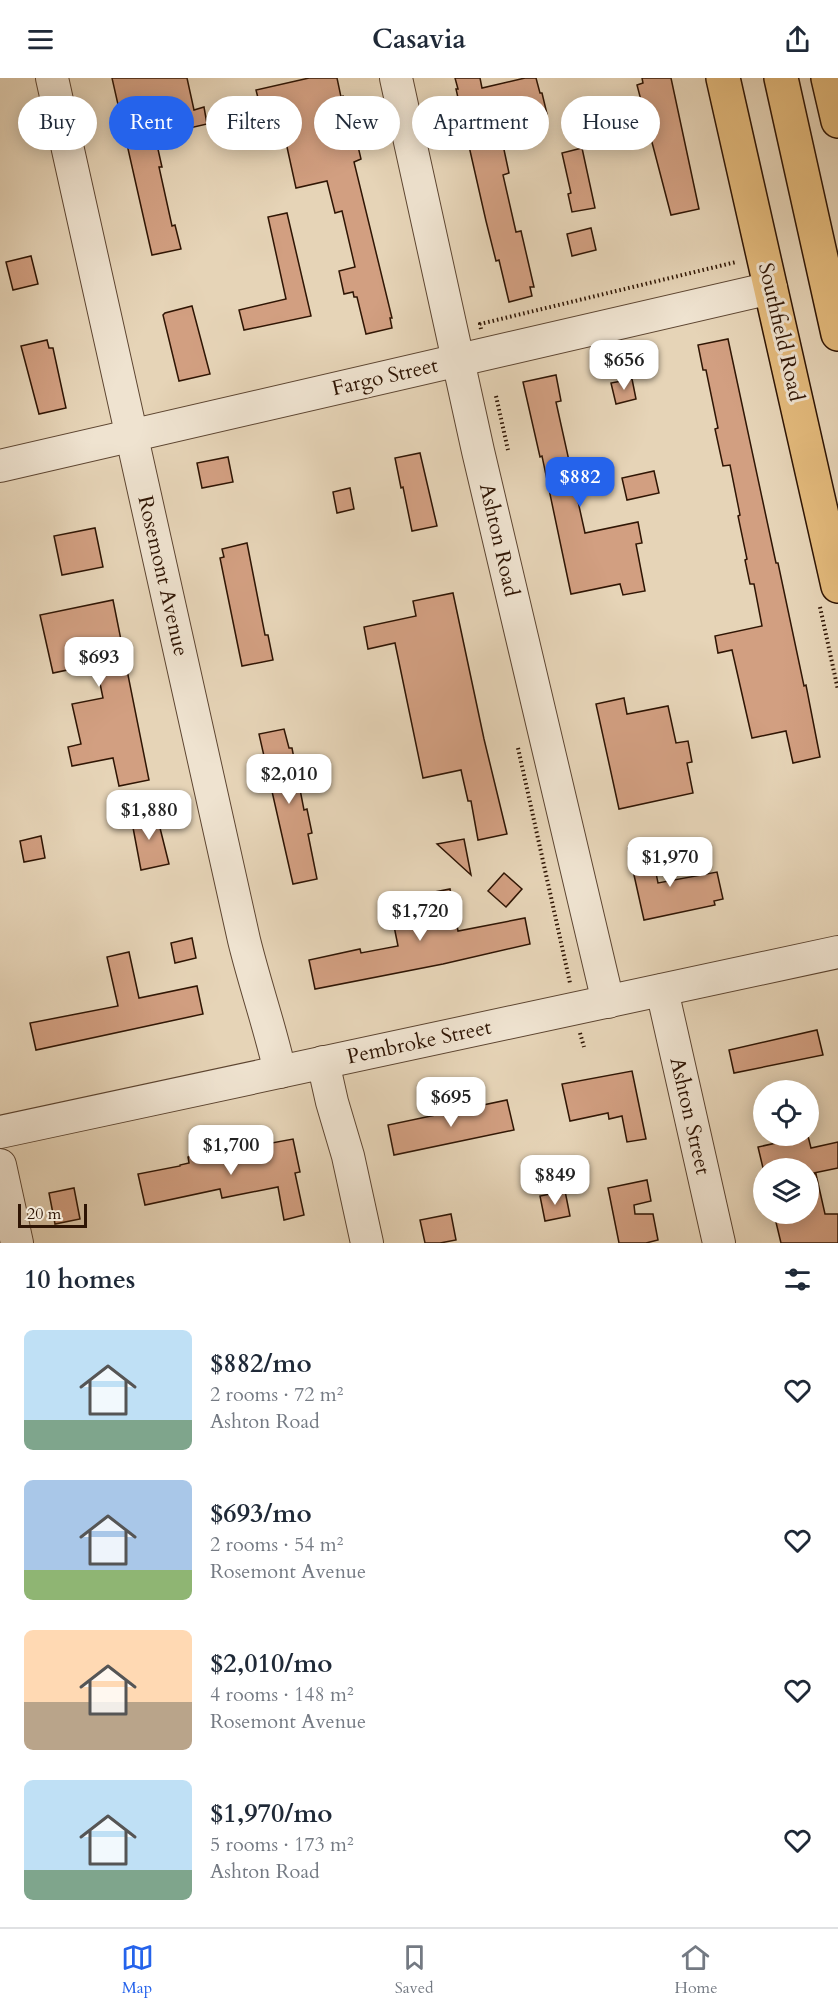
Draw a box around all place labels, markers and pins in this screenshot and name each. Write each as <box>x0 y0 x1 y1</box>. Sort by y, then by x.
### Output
pin: $656 <box>588 340 660 391</box>
pin: $882 <box>544 457 616 508</box>
pin: $693 <box>63 637 135 688</box>
pin: $2,010 <box>240 754 338 805</box>
pin: $1,880 <box>100 790 198 841</box>
pin: $1,970 <box>621 837 719 888</box>
pin: $1,720 <box>371 891 469 942</box>
pin: $695 <box>415 1077 487 1128</box>
pin: $1,700 <box>182 1125 280 1176</box>
pin: $849 <box>519 1155 591 1206</box>

